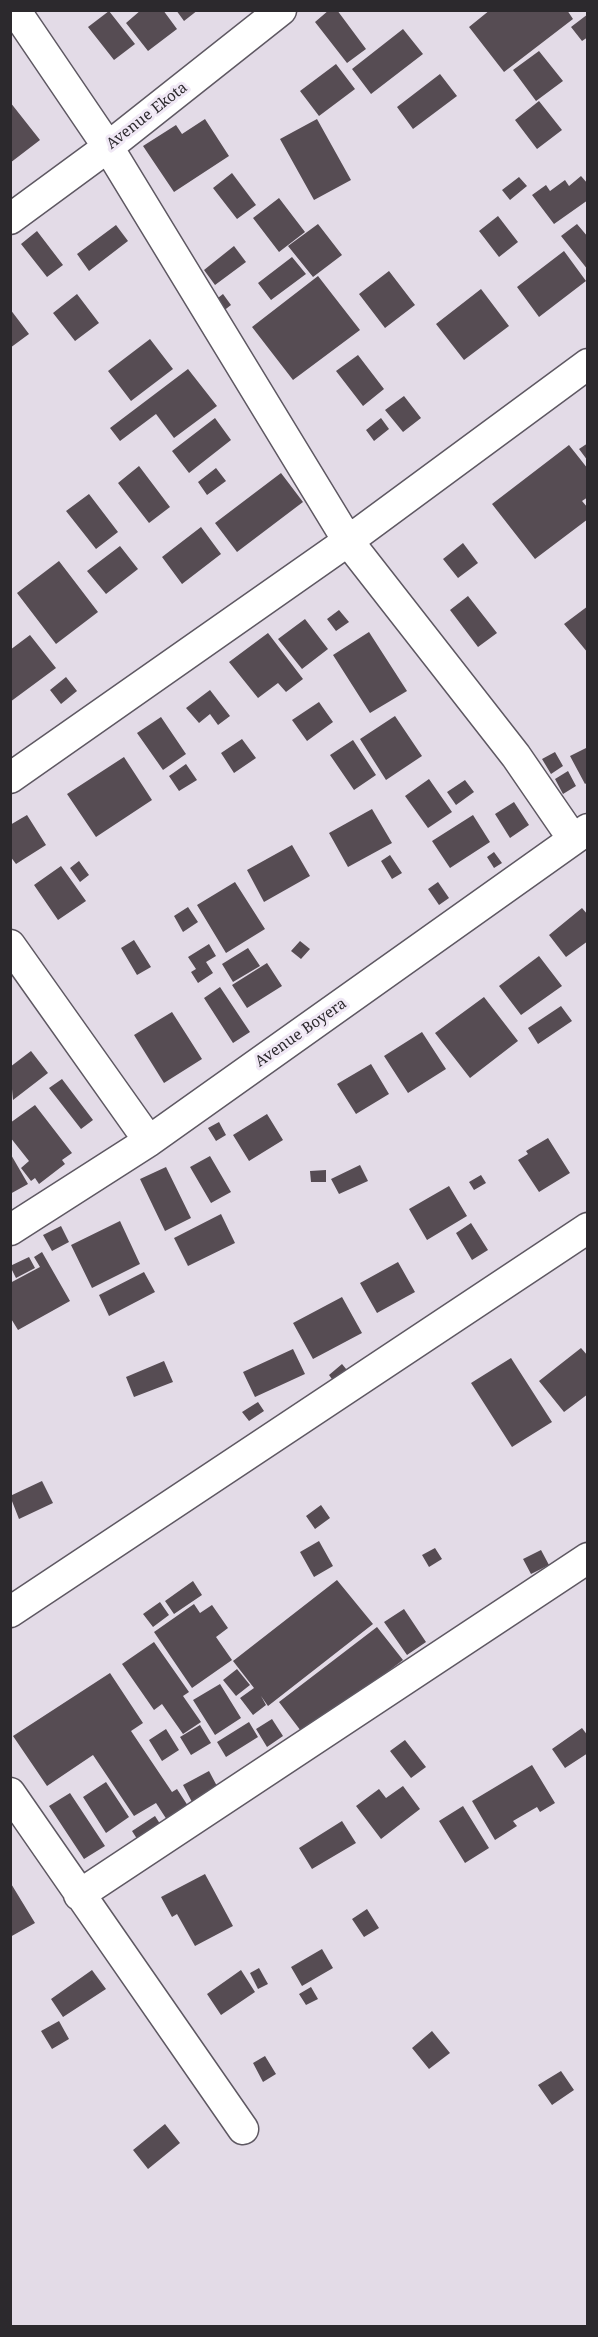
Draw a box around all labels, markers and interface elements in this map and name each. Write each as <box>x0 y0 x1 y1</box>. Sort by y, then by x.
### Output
street label: Avenue Ekota <box>103 79 191 153</box>
street label: Avenue Boyera <box>252 995 350 1071</box>

